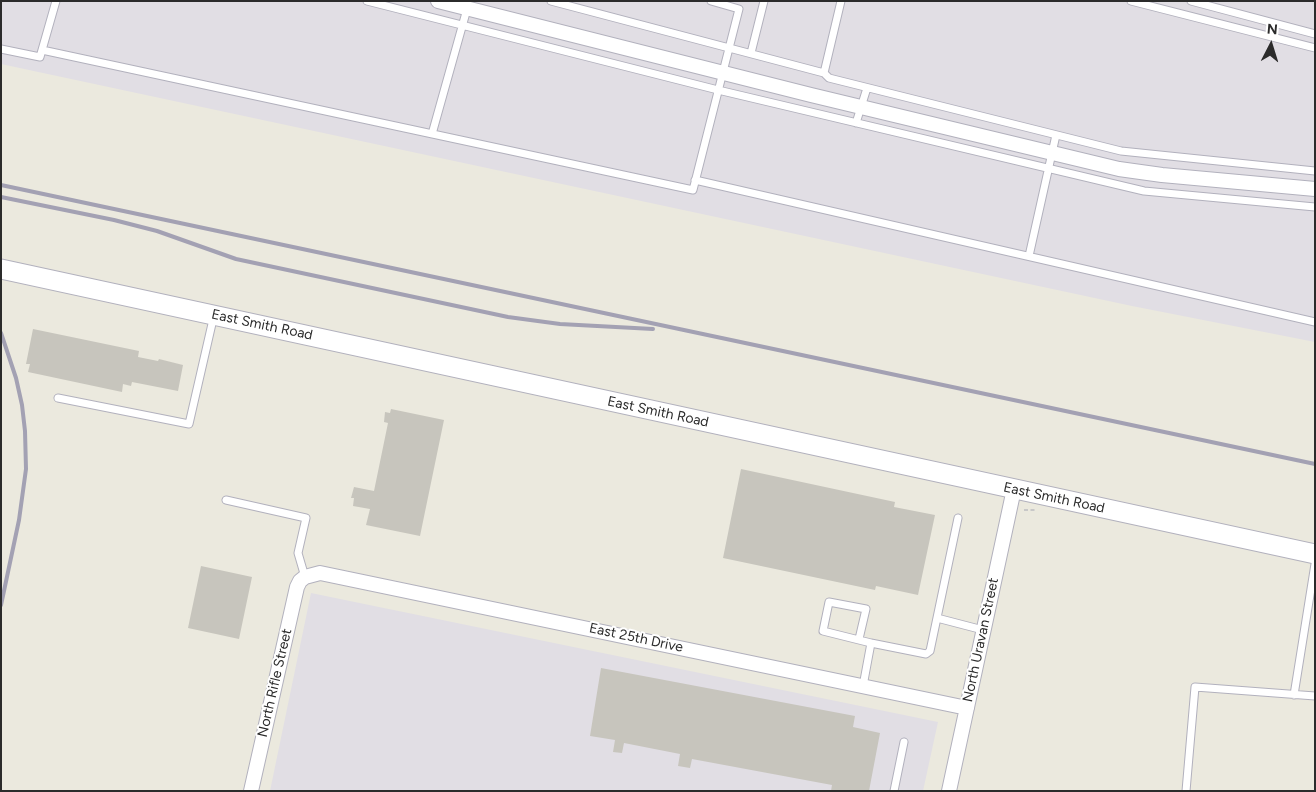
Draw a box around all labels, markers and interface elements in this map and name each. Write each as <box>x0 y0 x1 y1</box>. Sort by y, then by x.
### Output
north arrow <box>1246 20 1296 70</box>
text: N <box>1266 21 1278 38</box>
street label: East Smith Road <box>210 306 314 344</box>
street label: East Smith Road <box>606 393 710 431</box>
street label: East Smith Road <box>1002 479 1106 517</box>
street label: North Uravan Street <box>960 576 1002 704</box>
street label: East 25th Drive <box>588 620 684 656</box>
street label: North Rifle Street <box>254 627 296 739</box>

